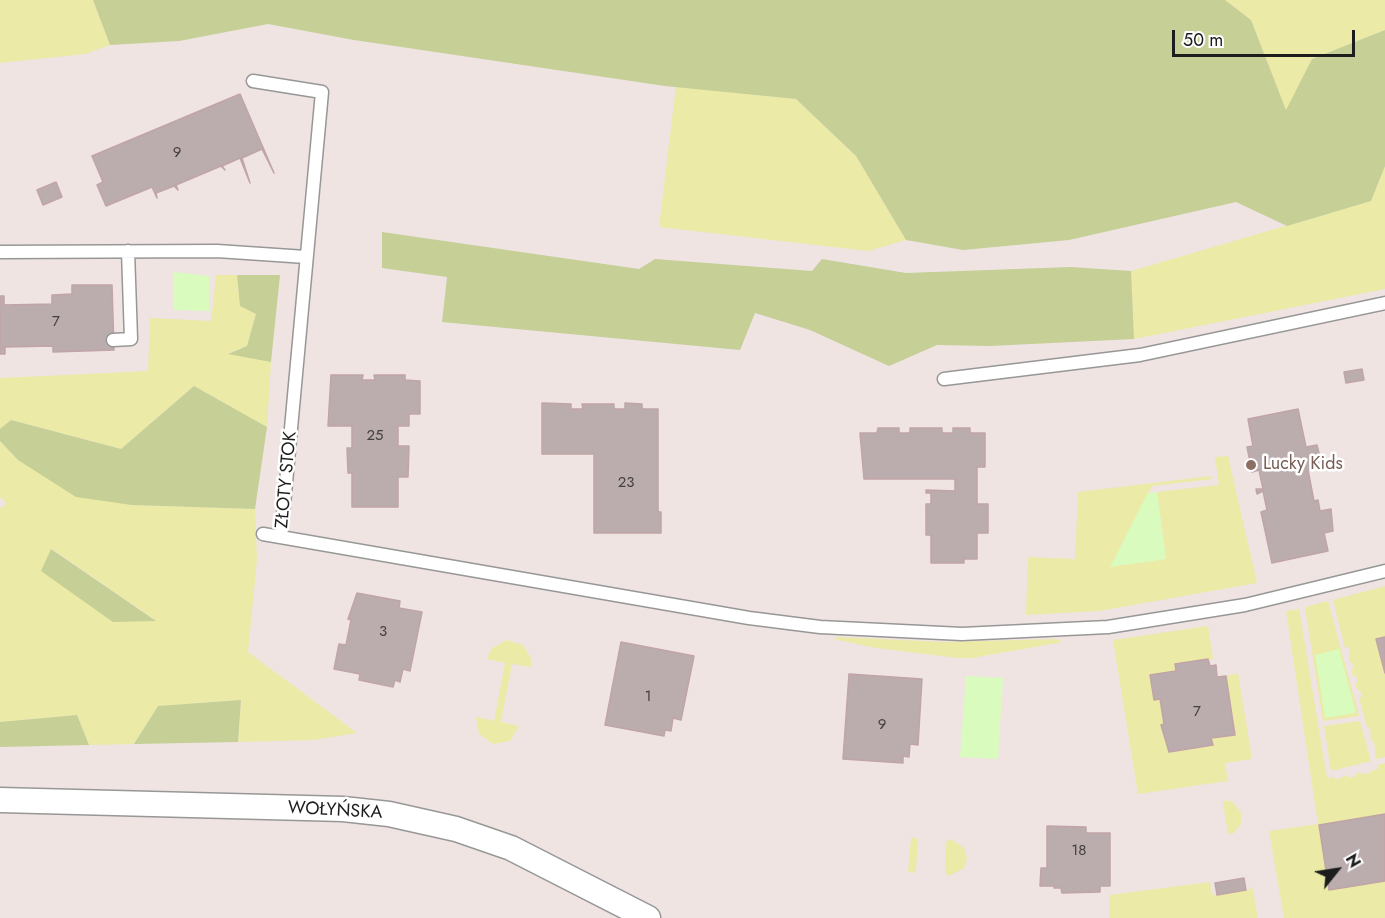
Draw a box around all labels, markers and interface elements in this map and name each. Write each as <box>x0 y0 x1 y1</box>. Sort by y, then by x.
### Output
scale bar <box>1175 18 1358 56</box>
text: 50 m <box>1183 27 1223 53</box>
house number: 9 <box>173 144 181 162</box>
house number: 7 <box>52 313 60 331</box>
house number: 25 <box>367 427 383 445</box>
street label: ZŁOTY STOK <box>272 431 302 529</box>
place label: Lucky Kids <box>1263 454 1343 476</box>
marker: Lucky Kids <box>1244 458 1258 472</box>
house number: 23 <box>618 474 634 492</box>
house number: 3 <box>379 623 387 641</box>
house number: 1 <box>645 688 651 706</box>
house number: 7 <box>1193 703 1201 721</box>
house number: 9 <box>878 716 886 734</box>
street label: WOŁYŃSKA <box>287 798 383 824</box>
north arrow <box>1307 840 1367 900</box>
house number: 18 <box>1072 842 1086 860</box>
text: N <box>1340 849 1366 872</box>

